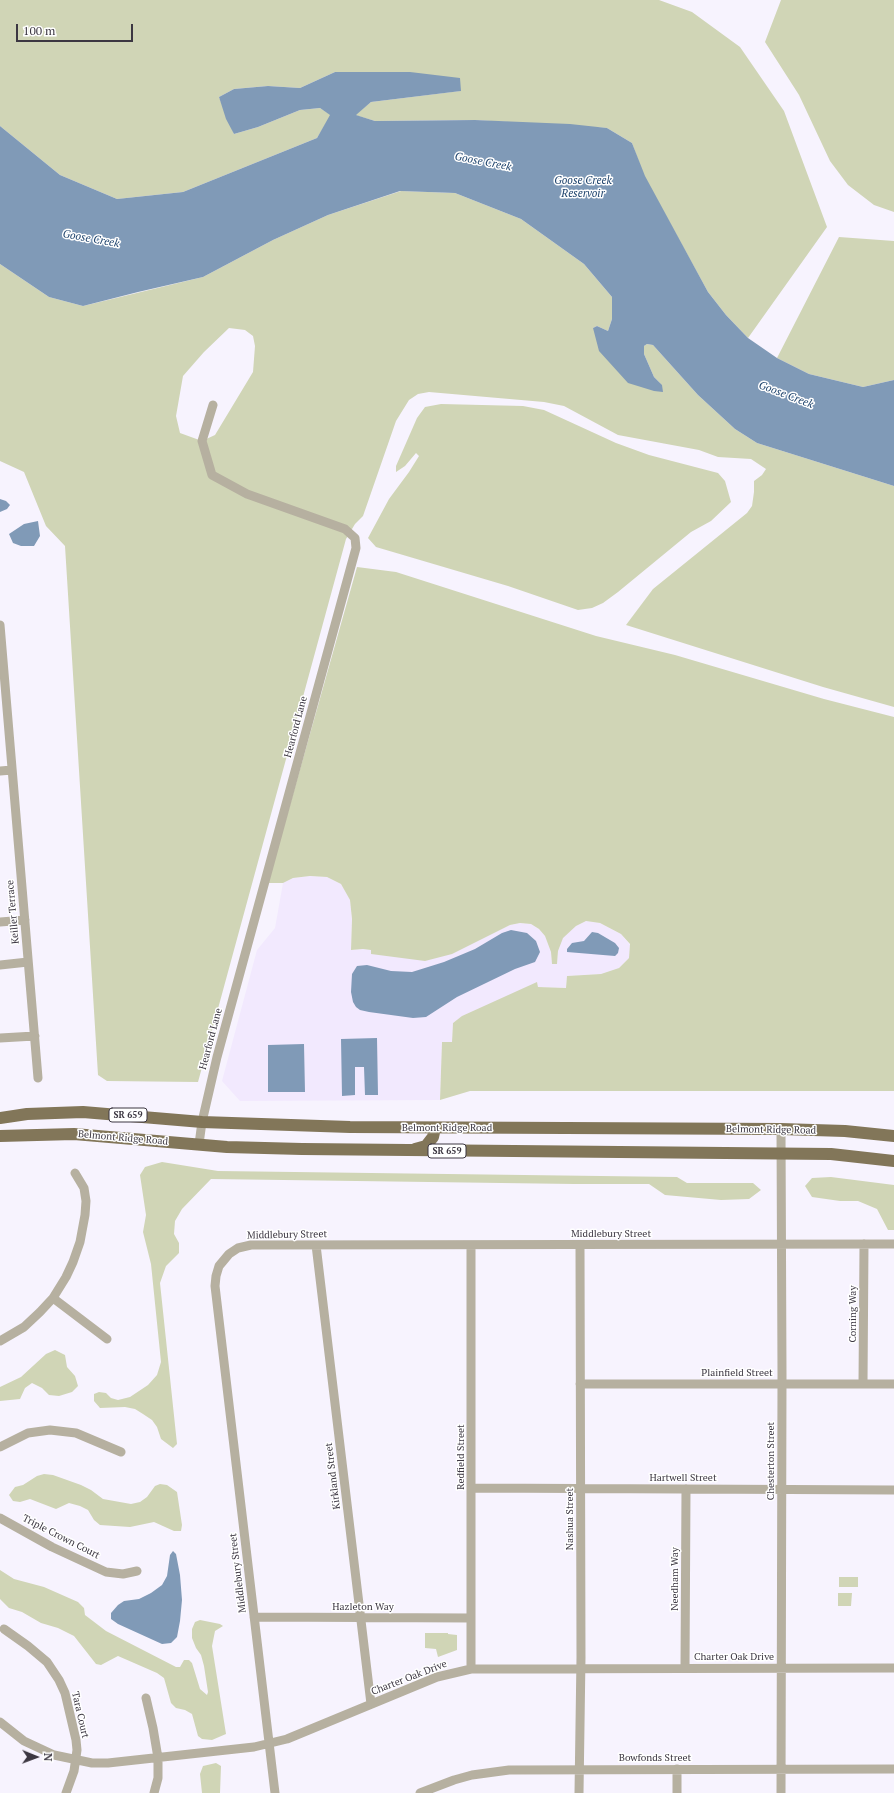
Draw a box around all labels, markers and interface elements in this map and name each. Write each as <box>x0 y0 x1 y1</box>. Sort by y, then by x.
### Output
scale bar <box>18 16 135 42</box>
text: 100 m <box>23 23 55 38</box>
water label: Goose Creek <box>454 150 512 174</box>
water label: Goose Creek Reservoir <box>554 174 612 200</box>
water label: Goose Creek <box>62 228 120 250</box>
water label: Goose Creek <box>757 379 815 411</box>
street label: Hearford Lane <box>282 695 310 759</box>
street label: Keiller Terrace <box>4 880 22 944</box>
street label: Hearford Lane <box>197 1007 225 1071</box>
road number: SR 659 <box>109 1108 147 1122</box>
street label: Belmont Ridge Road <box>402 1122 492 1134</box>
street label: Belmont Ridge Road <box>726 1123 816 1137</box>
street label: Belmont Ridge Road <box>77 1128 169 1148</box>
road number: SR 659 <box>428 1144 466 1158</box>
street label: Middlebury Street <box>247 1228 327 1242</box>
street label: Middlebury Street <box>571 1228 651 1240</box>
street label: Corning Way <box>847 1286 859 1342</box>
street label: Plainfield Street <box>701 1367 773 1379</box>
street label: Chesterton Street <box>765 1422 777 1500</box>
street label: Redfield Street <box>455 1424 467 1490</box>
street label: Kirkland Street <box>323 1442 343 1510</box>
street label: Hartwell Street <box>649 1472 717 1484</box>
street label: Nashua Street <box>564 1488 576 1550</box>
street label: Triple Crown Court <box>20 1512 102 1562</box>
street label: Middlebury Street <box>227 1532 249 1614</box>
street label: Needham Way <box>669 1547 681 1611</box>
street label: Hazleton Way <box>332 1601 394 1613</box>
street label: Charter Oak Drive <box>694 1651 774 1663</box>
street label: Charter Oak Drive <box>369 1658 449 1698</box>
street label: Tara Court <box>69 1691 91 1739</box>
north arrow <box>16 1737 56 1777</box>
street label: Bowfonds Street <box>619 1752 691 1764</box>
text: N <box>41 1753 55 1762</box>

